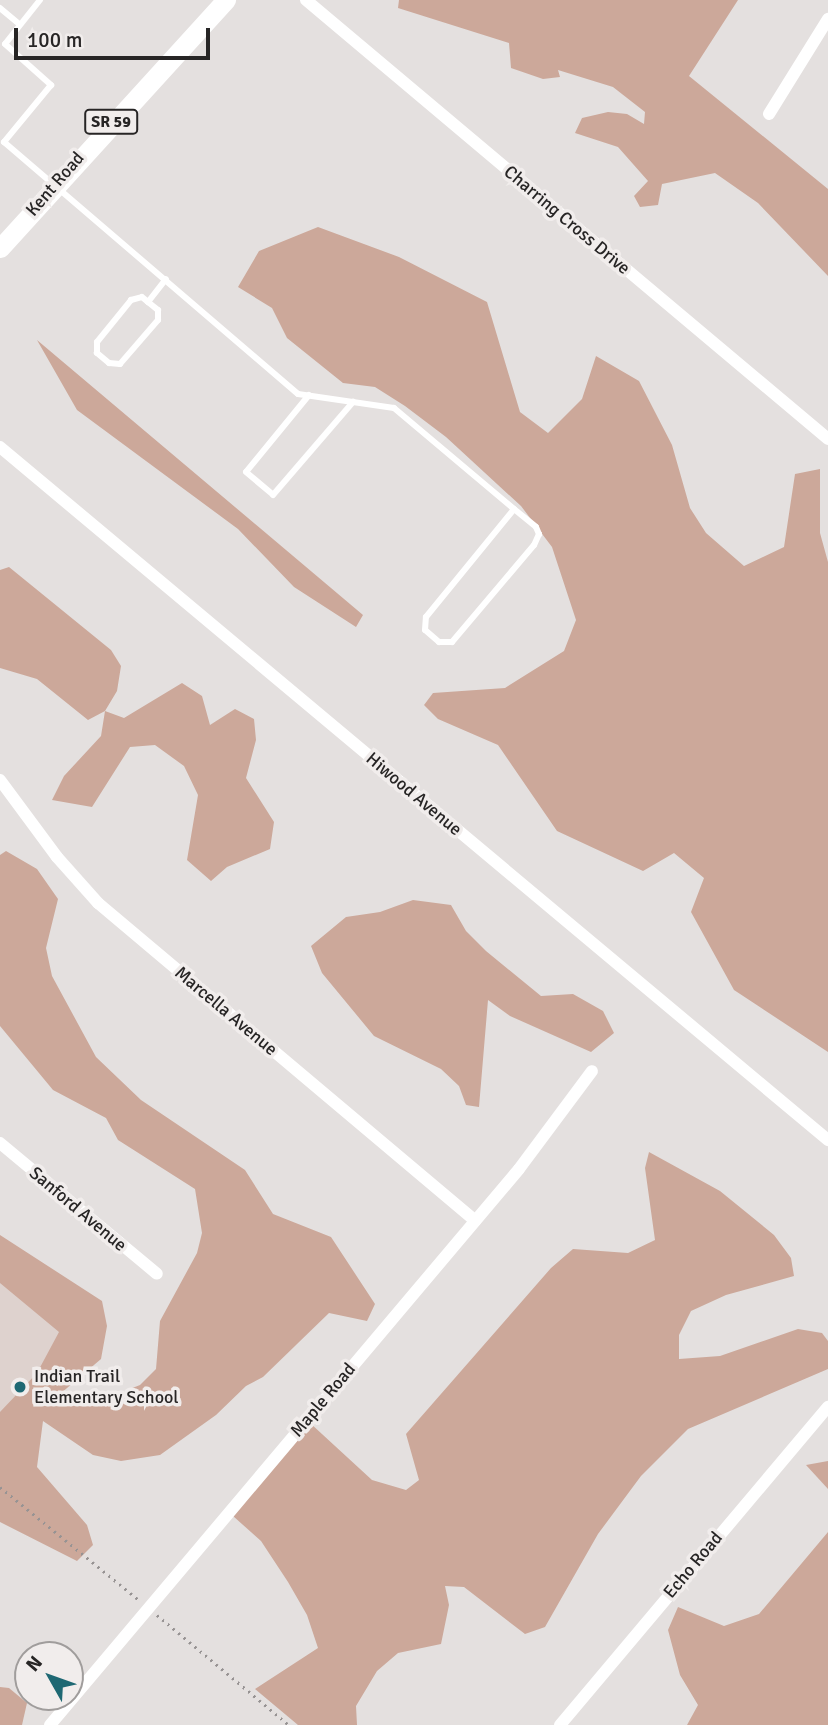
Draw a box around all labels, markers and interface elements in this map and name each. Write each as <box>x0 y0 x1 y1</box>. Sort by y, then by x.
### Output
scale bar <box>18 14 214 58</box>
text: 100 m <box>27 27 82 53</box>
road number: SR 59 <box>83 110 139 134</box>
street label: Kent Road <box>21 147 89 221</box>
street label: Charring Cross Drive <box>500 161 634 279</box>
street label: Hiwood Avenue <box>362 748 466 840</box>
street label: Marcella Avenue <box>170 962 282 1060</box>
street label: Sanford Avenue <box>25 1162 131 1256</box>
street label: Maple Road <box>286 1359 360 1441</box>
place label: Indian Trail Elementary School <box>34 1366 179 1408</box>
marker: Indian Trail Elementary School <box>12 1379 28 1395</box>
street label: Echo Road <box>659 1527 727 1603</box>
north arrow <box>14 1641 84 1711</box>
text: N <box>21 1651 48 1677</box>

